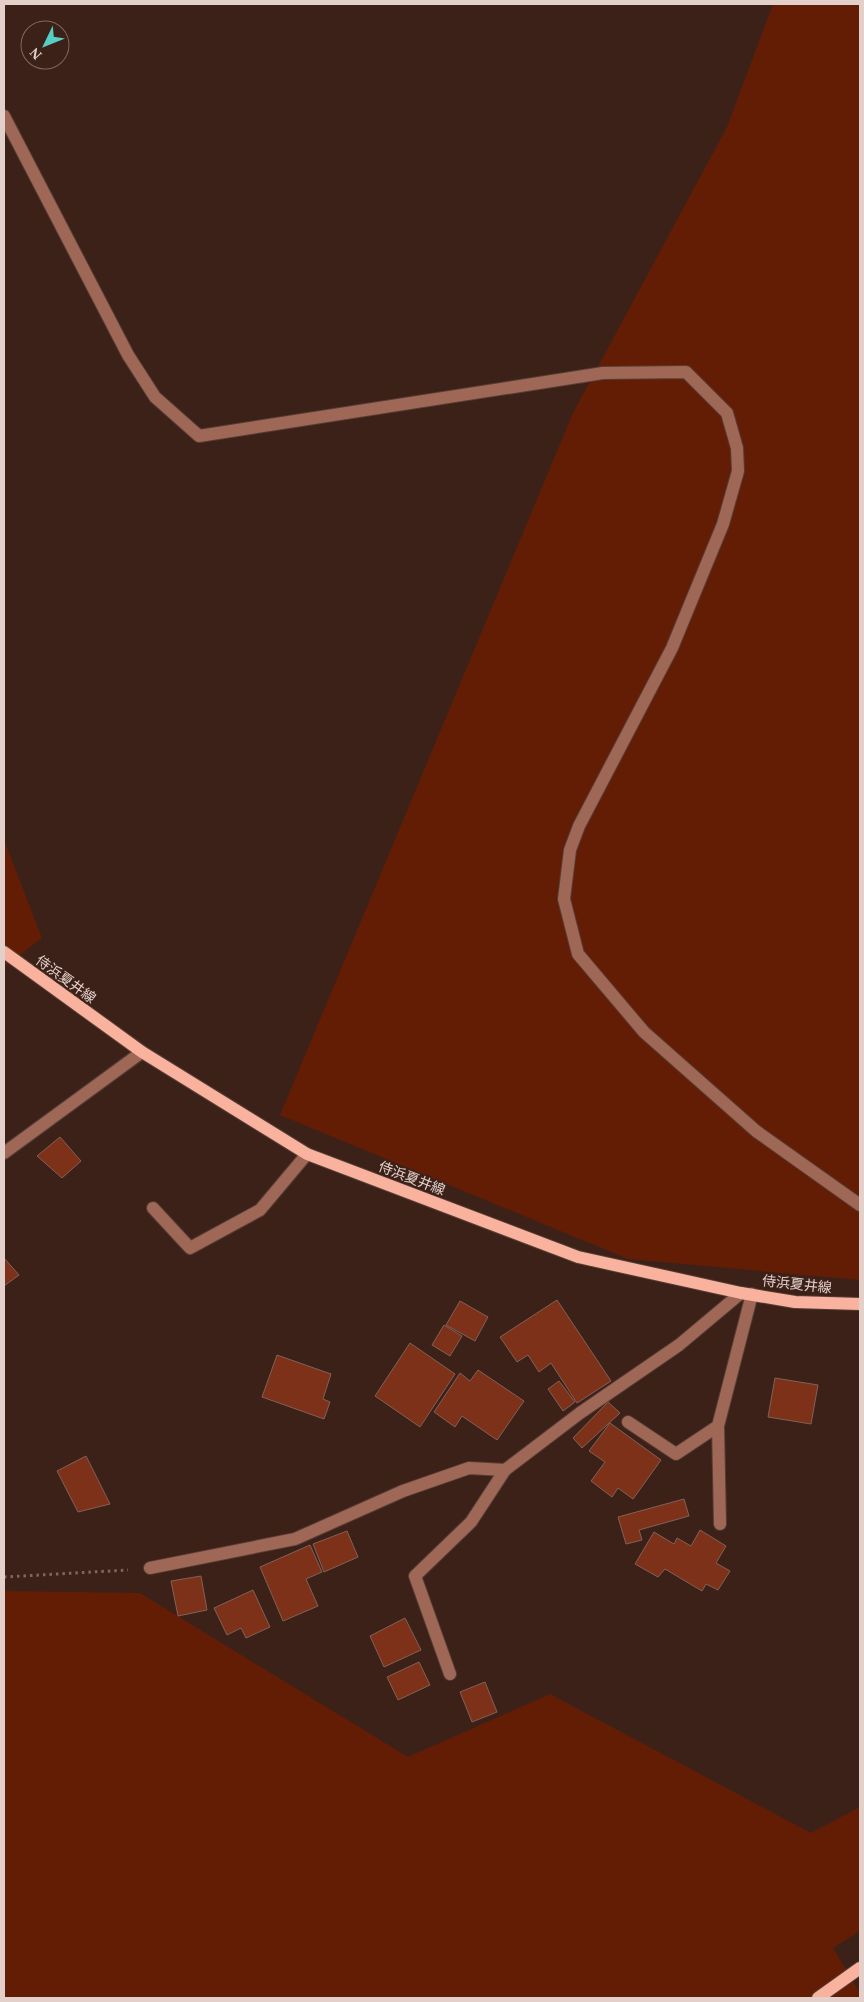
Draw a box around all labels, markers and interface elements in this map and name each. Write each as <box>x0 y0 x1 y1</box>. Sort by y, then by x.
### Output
north arrow <box>20 20 70 70</box>
text: N <box>27 45 45 62</box>
street label: 侍浜夏井線 <box>33 952 99 1006</box>
street label: 侍浜夏井線 <box>376 1158 448 1198</box>
street label: 侍浜夏井線 <box>761 1272 833 1296</box>

